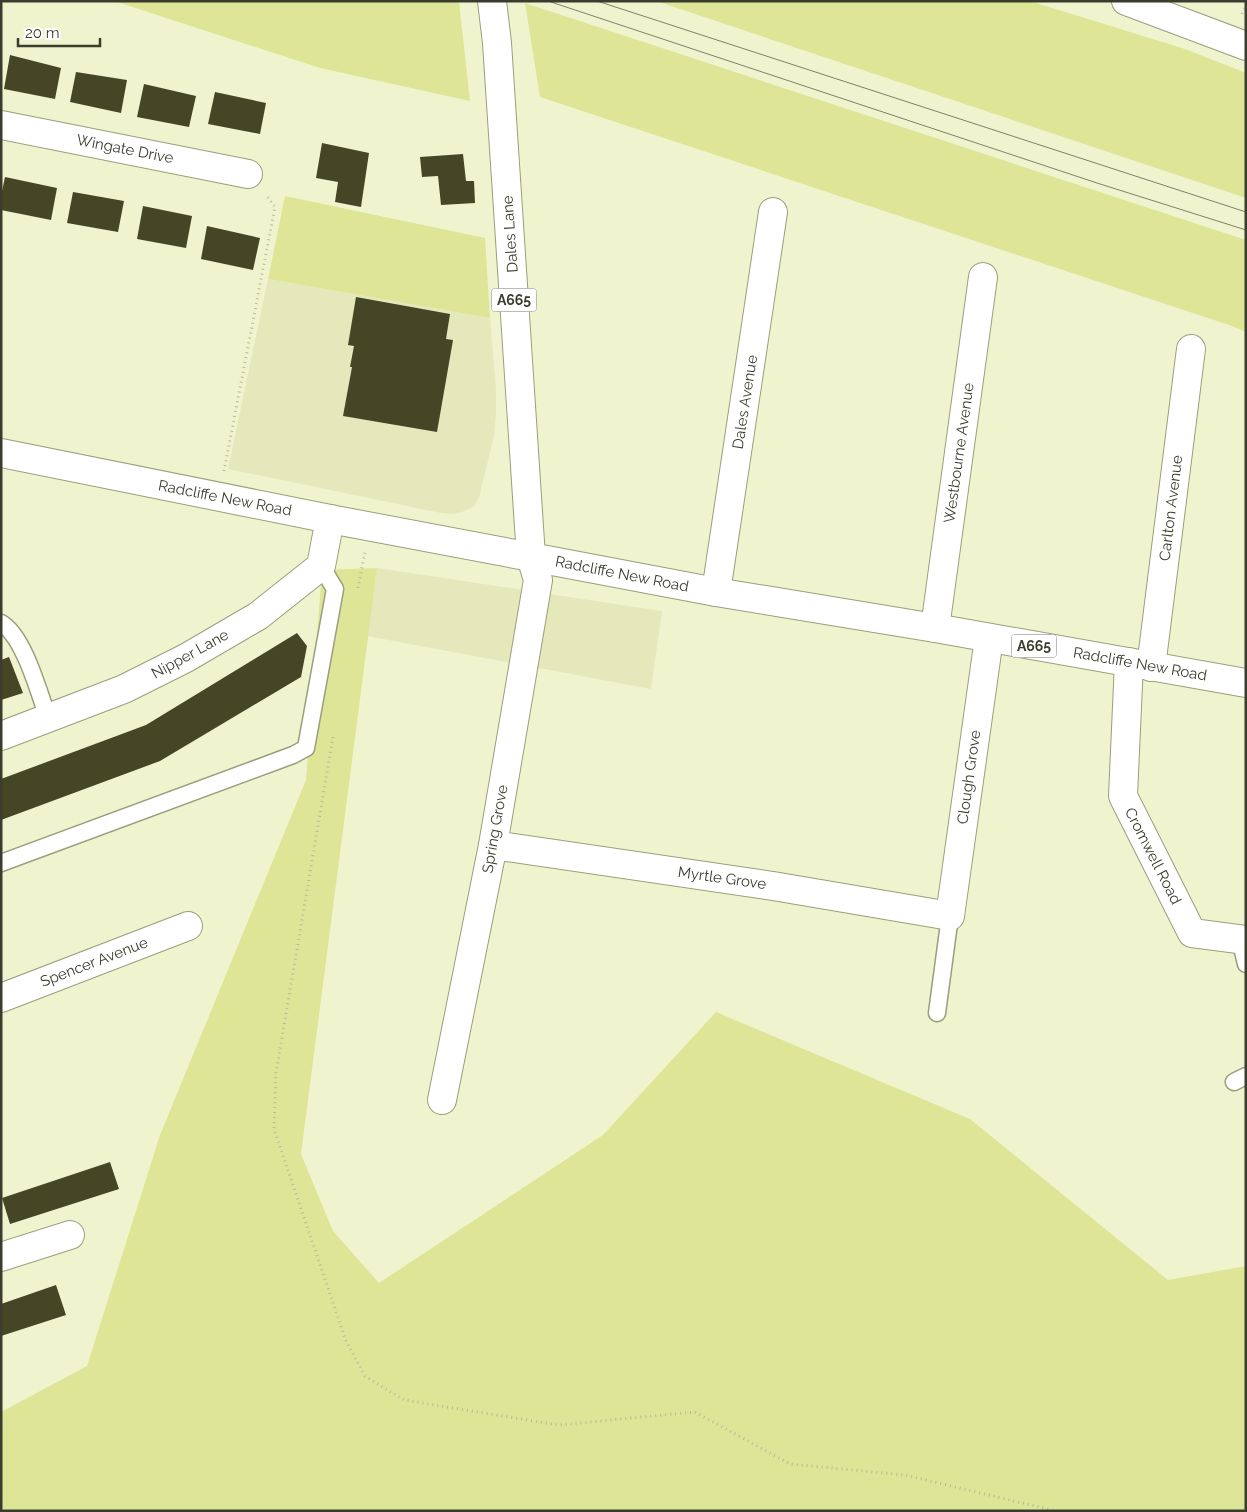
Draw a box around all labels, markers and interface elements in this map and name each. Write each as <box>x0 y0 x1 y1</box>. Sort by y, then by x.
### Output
scale bar <box>18 15 100 47</box>
text: 20 m <box>25 24 60 42</box>
street label: Wingate Drive <box>75 131 175 167</box>
street label: Dales Lane <box>498 195 522 273</box>
road number: A665 <box>492 288 536 312</box>
street label: Dales Avenue <box>729 354 761 450</box>
street label: Westbourne Avenue <box>940 381 978 524</box>
street label: Carlton Avenue <box>1156 454 1186 562</box>
street label: Radcliffe New Road <box>157 476 293 520</box>
street label: Radcliffe New Road <box>554 552 690 596</box>
street label: Nipper Lane <box>148 625 232 683</box>
road number: A665 <box>1012 634 1056 658</box>
street label: Radcliffe New Road <box>1072 643 1208 685</box>
street label: Clough Grove <box>953 729 985 825</box>
street label: Spring Grove <box>478 783 512 875</box>
street label: Cromwell Road <box>1121 805 1185 907</box>
street label: Myrtle Grove <box>677 863 768 893</box>
street label: Spencer Avenue <box>38 933 151 991</box>

